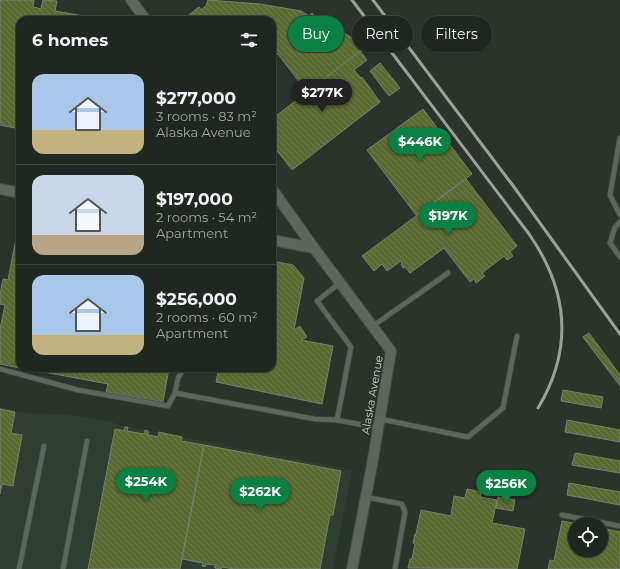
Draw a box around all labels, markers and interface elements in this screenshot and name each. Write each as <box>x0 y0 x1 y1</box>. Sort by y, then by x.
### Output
chip: Buy <box>288 16 344 52</box>
chip: Rent <box>352 16 413 52</box>
chip: Filters <box>421 16 492 52</box>
icon: filters <box>238 29 260 51</box>
text: 6 homes <box>32 30 108 50</box>
pin: $277K <box>294 79 350 113</box>
text: $277K <box>301 84 343 100</box>
text: $277,000 <box>156 88 236 108</box>
icon: home <box>64 90 112 138</box>
text: 3 rooms · 83 m² <box>156 108 257 124</box>
text: Alaska Avenue <box>156 124 251 140</box>
pin: $446K <box>392 128 448 162</box>
text: $446K <box>398 133 442 149</box>
text: $197,000 <box>156 189 233 209</box>
icon: home <box>64 191 112 239</box>
pin: $197K <box>420 202 476 236</box>
text: $197K <box>428 207 468 223</box>
text: 2 rooms · 54 m² <box>156 209 257 225</box>
text: Apartment <box>156 225 228 241</box>
text: $256,000 <box>156 289 237 309</box>
icon: home <box>64 291 112 339</box>
text: 2 rooms · 60 m² <box>156 309 258 325</box>
text: Apartment <box>156 325 228 341</box>
street label: Alaska Avenue <box>358 354 386 436</box>
pin: $254K <box>118 468 174 502</box>
pin: $256K <box>478 470 534 504</box>
text: $254K <box>125 473 167 489</box>
text: $256K <box>485 475 527 491</box>
pin: $262K <box>232 478 288 512</box>
text: $262K <box>239 483 281 499</box>
map controls <box>568 517 608 557</box>
button: locate <box>568 517 608 557</box>

